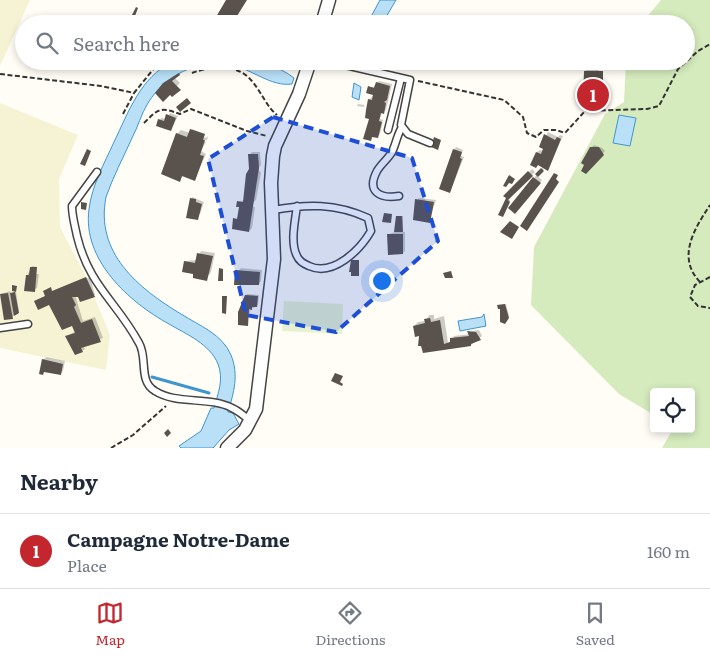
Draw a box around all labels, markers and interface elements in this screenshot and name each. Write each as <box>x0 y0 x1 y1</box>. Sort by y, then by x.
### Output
search box <box>15 15 695 70</box>
icon: search <box>33 29 61 57</box>
text: Search here <box>73 29 180 57</box>
pin: 1 <box>577 76 609 114</box>
your location <box>369 268 395 294</box>
map controls <box>650 388 695 433</box>
button: locate <box>650 388 695 433</box>
text: Nearby <box>20 465 98 496</box>
text: Campagne Notre-Dame <box>67 525 290 553</box>
text: 1 <box>33 539 39 563</box>
text: 160 m <box>647 539 690 563</box>
text: Place <box>67 553 107 577</box>
tab: Map <box>95 599 125 649</box>
tab: Directions <box>315 599 385 649</box>
tab: Saved <box>576 599 615 649</box>

